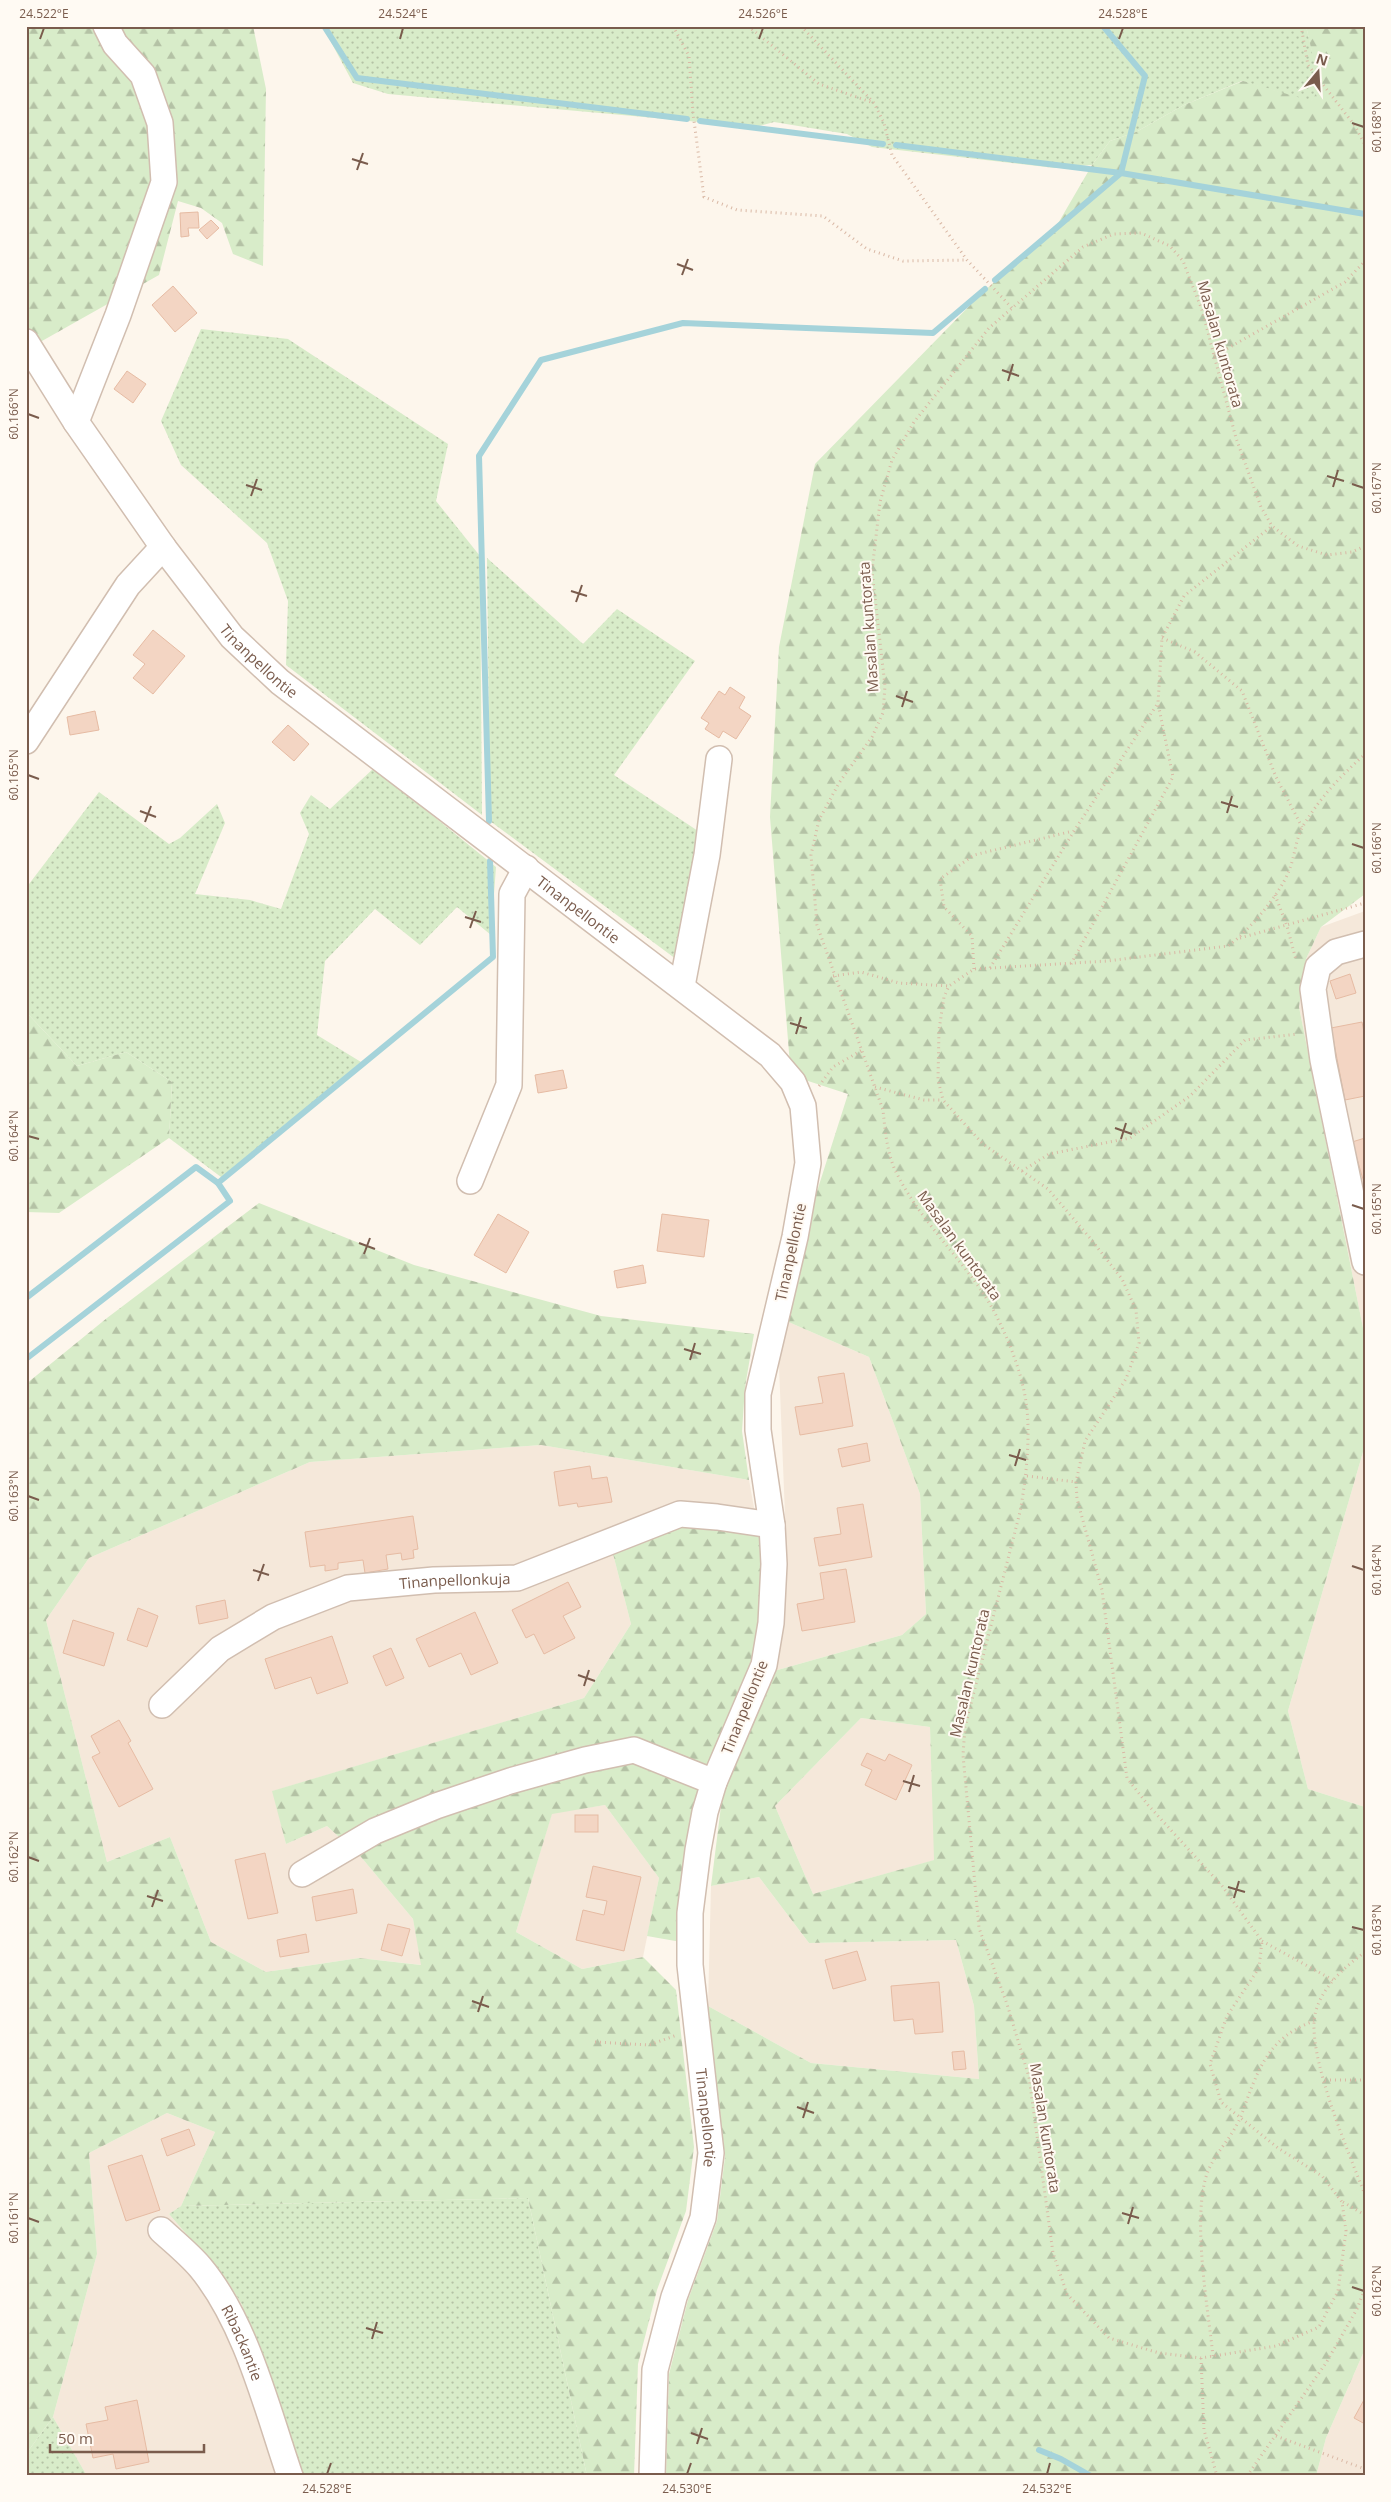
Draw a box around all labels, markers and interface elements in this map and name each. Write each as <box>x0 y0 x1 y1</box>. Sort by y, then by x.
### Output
text: 24.522°E <box>19 5 69 22</box>
text: 24.524°E <box>378 5 428 22</box>
text: 24.526°E <box>738 5 788 22</box>
text: 24.528°E <box>1098 5 1148 22</box>
north arrow <box>1294 48 1344 98</box>
text: N <box>1314 48 1331 70</box>
text: 60.168°N <box>1368 101 1385 153</box>
street label: Masalan kuntorata <box>1193 278 1249 410</box>
text: 60.166°N <box>5 388 22 440</box>
text: 60.167°N <box>1368 462 1385 514</box>
street label: Masalan kuntorata <box>853 561 883 693</box>
street label: Tinanpellontie <box>216 620 302 702</box>
text: 60.165°N <box>5 749 22 801</box>
text: 60.166°N <box>1368 822 1385 874</box>
street label: Tinanpellontie <box>533 871 624 947</box>
text: 60.164°N <box>5 1110 22 1162</box>
text: 60.165°N <box>1368 1183 1385 1235</box>
street label: Masalan kuntorata <box>913 1186 1007 1304</box>
street label: Tinanpellontie <box>770 1201 810 1303</box>
text: 60.163°N <box>5 1470 22 1522</box>
text: 60.164°N <box>1368 1544 1385 1596</box>
street label: Tinanpellonkuja <box>398 1568 511 1593</box>
street label: Masalan kuntorata <box>944 1607 994 1739</box>
street label: Tinanpellontie <box>716 1657 772 1757</box>
text: 60.162°N <box>5 1831 22 1883</box>
text: 60.163°N <box>1368 1904 1385 1956</box>
street label: Masalan kuntorata <box>1026 2062 1066 2194</box>
street label: Tinanpellontie <box>692 2067 721 2169</box>
text: 60.161°N <box>5 2192 22 2244</box>
text: 60.162°N <box>1368 2265 1385 2317</box>
street label: Ribackantie <box>217 2301 268 2383</box>
scale bar <box>50 2422 204 2454</box>
text: 50 m <box>58 2428 93 2448</box>
text: 24.528°E <box>302 2480 352 2497</box>
text: 24.530°E <box>662 2480 712 2497</box>
text: 24.532°E <box>1022 2480 1072 2497</box>

